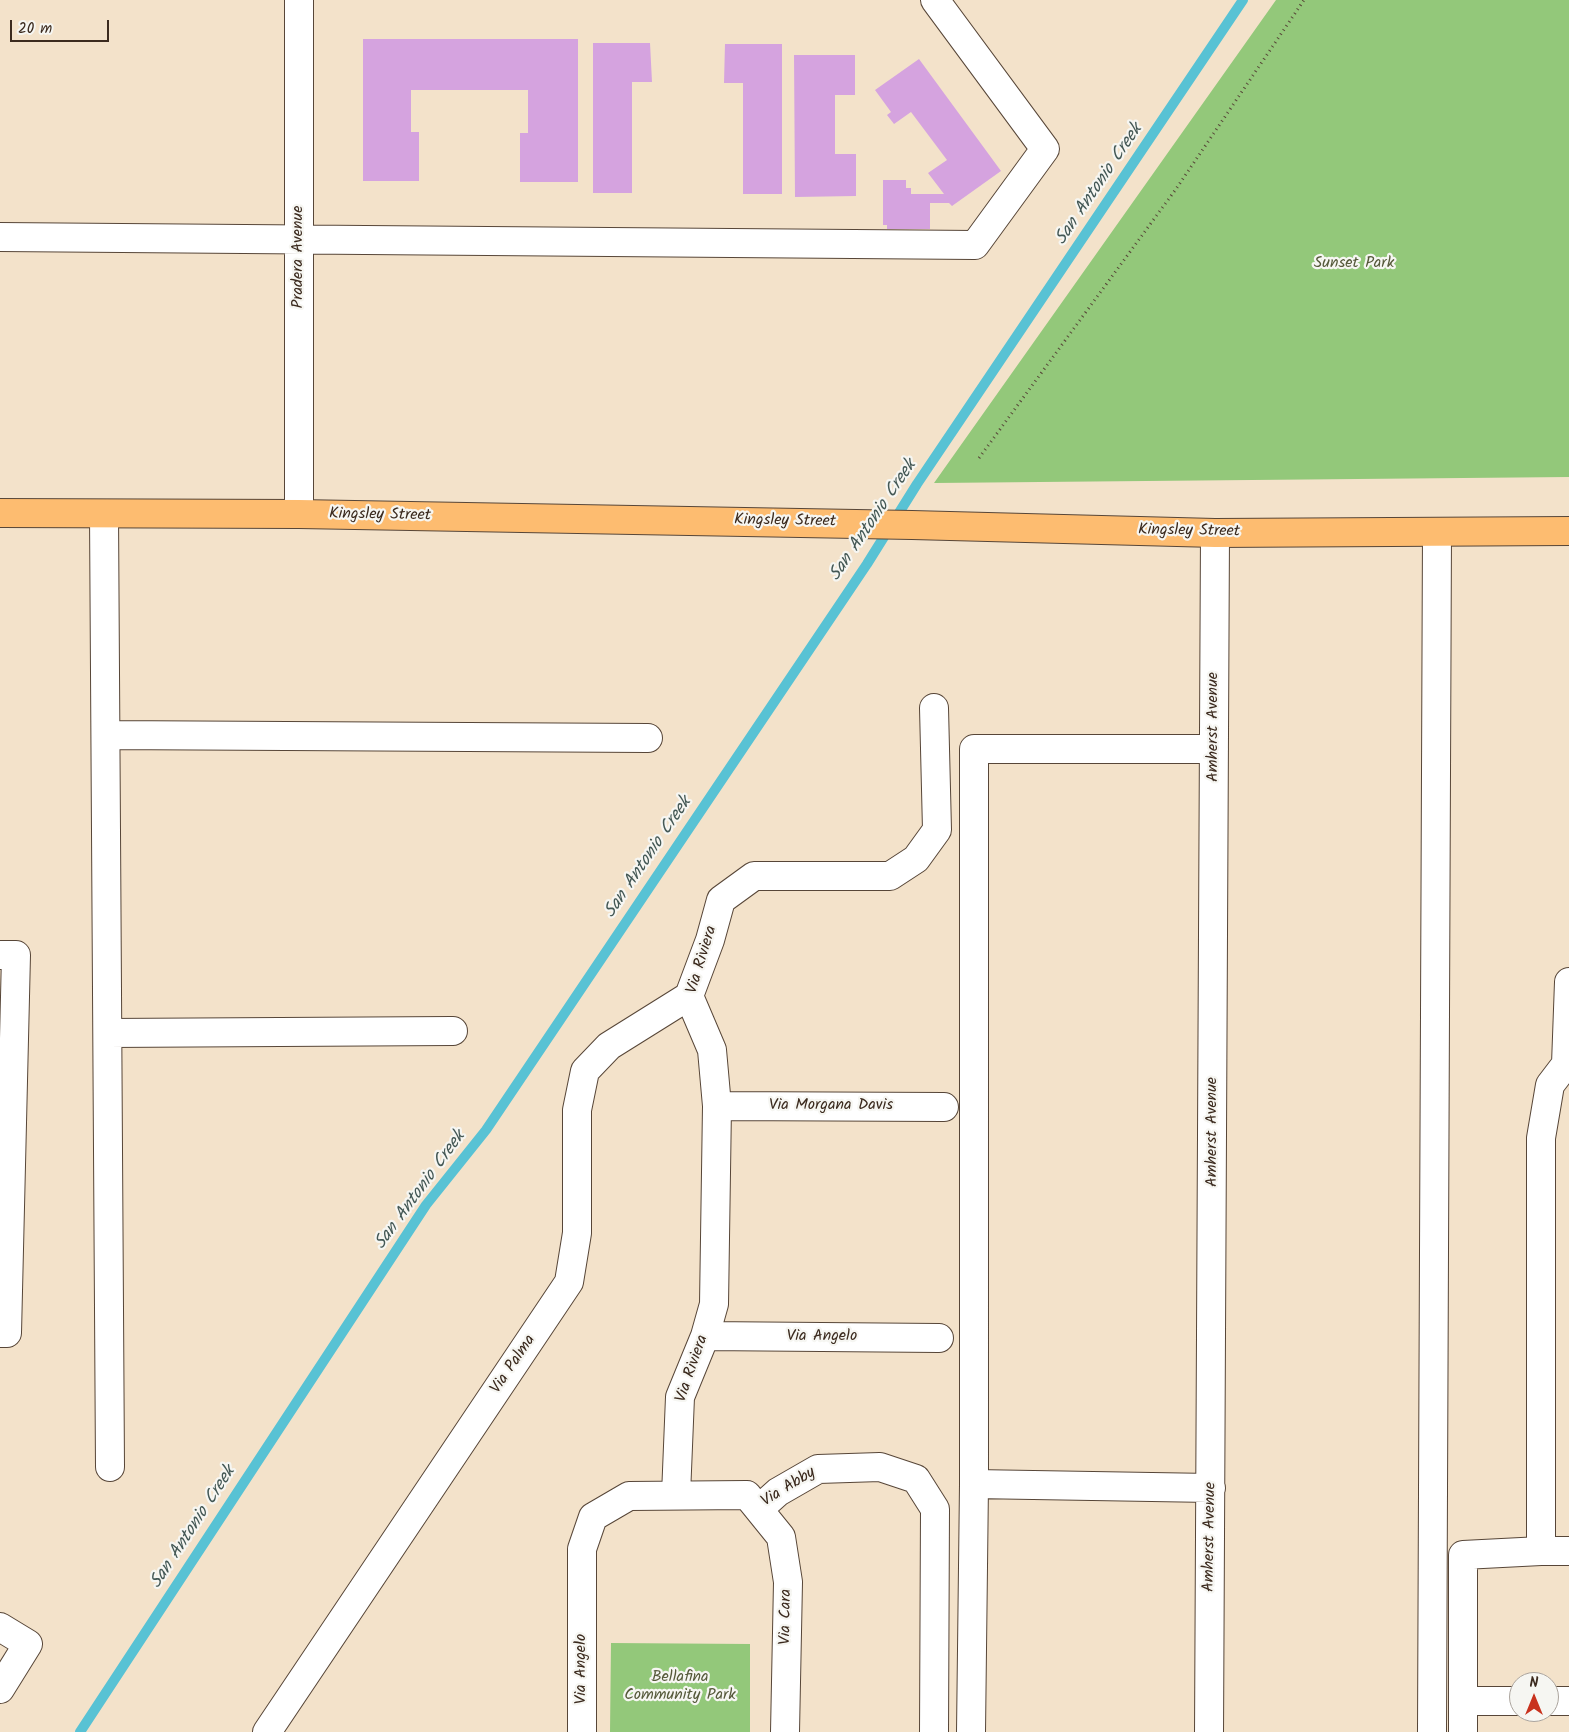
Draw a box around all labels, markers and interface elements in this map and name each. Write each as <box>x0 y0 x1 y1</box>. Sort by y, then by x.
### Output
scale bar <box>12 10 111 42</box>
text: 20 m <box>18 17 52 41</box>
water label: San Antonio Creek <box>1052 120 1148 250</box>
street label: Pradera Avenue <box>289 206 309 308</box>
park label: Sunset Park <box>1314 254 1394 274</box>
water label: San Antonio Creek <box>826 456 922 586</box>
street label: Kingsley Street <box>329 506 431 526</box>
street label: Kingsley Street <box>734 512 836 532</box>
street label: Kingsley Street <box>1138 522 1240 542</box>
street label: Amherst Avenue <box>1204 672 1224 782</box>
water label: San Antonio Creek <box>601 793 697 923</box>
street label: Via Riviera <box>684 924 722 996</box>
street label: Amherst Avenue <box>1203 1077 1223 1187</box>
street label: Via Morgana Davis <box>769 1096 893 1116</box>
water label: San Antonio Creek <box>371 1128 471 1254</box>
street label: Via Angelo <box>787 1327 857 1347</box>
street label: Via Palma <box>487 1332 541 1398</box>
street label: Via Riviera <box>673 1333 713 1405</box>
water label: San Antonio Creek <box>147 1463 241 1593</box>
street label: Via Abby <box>758 1464 820 1512</box>
street label: Amherst Avenue <box>1200 1482 1222 1592</box>
street label: Via Cara <box>777 1589 797 1645</box>
street label: Via Angelo <box>572 1634 592 1704</box>
park label: Bellafina Community Park <box>624 1668 736 1706</box>
north arrow <box>1509 1672 1559 1722</box>
text: N <box>1530 1672 1538 1694</box>

